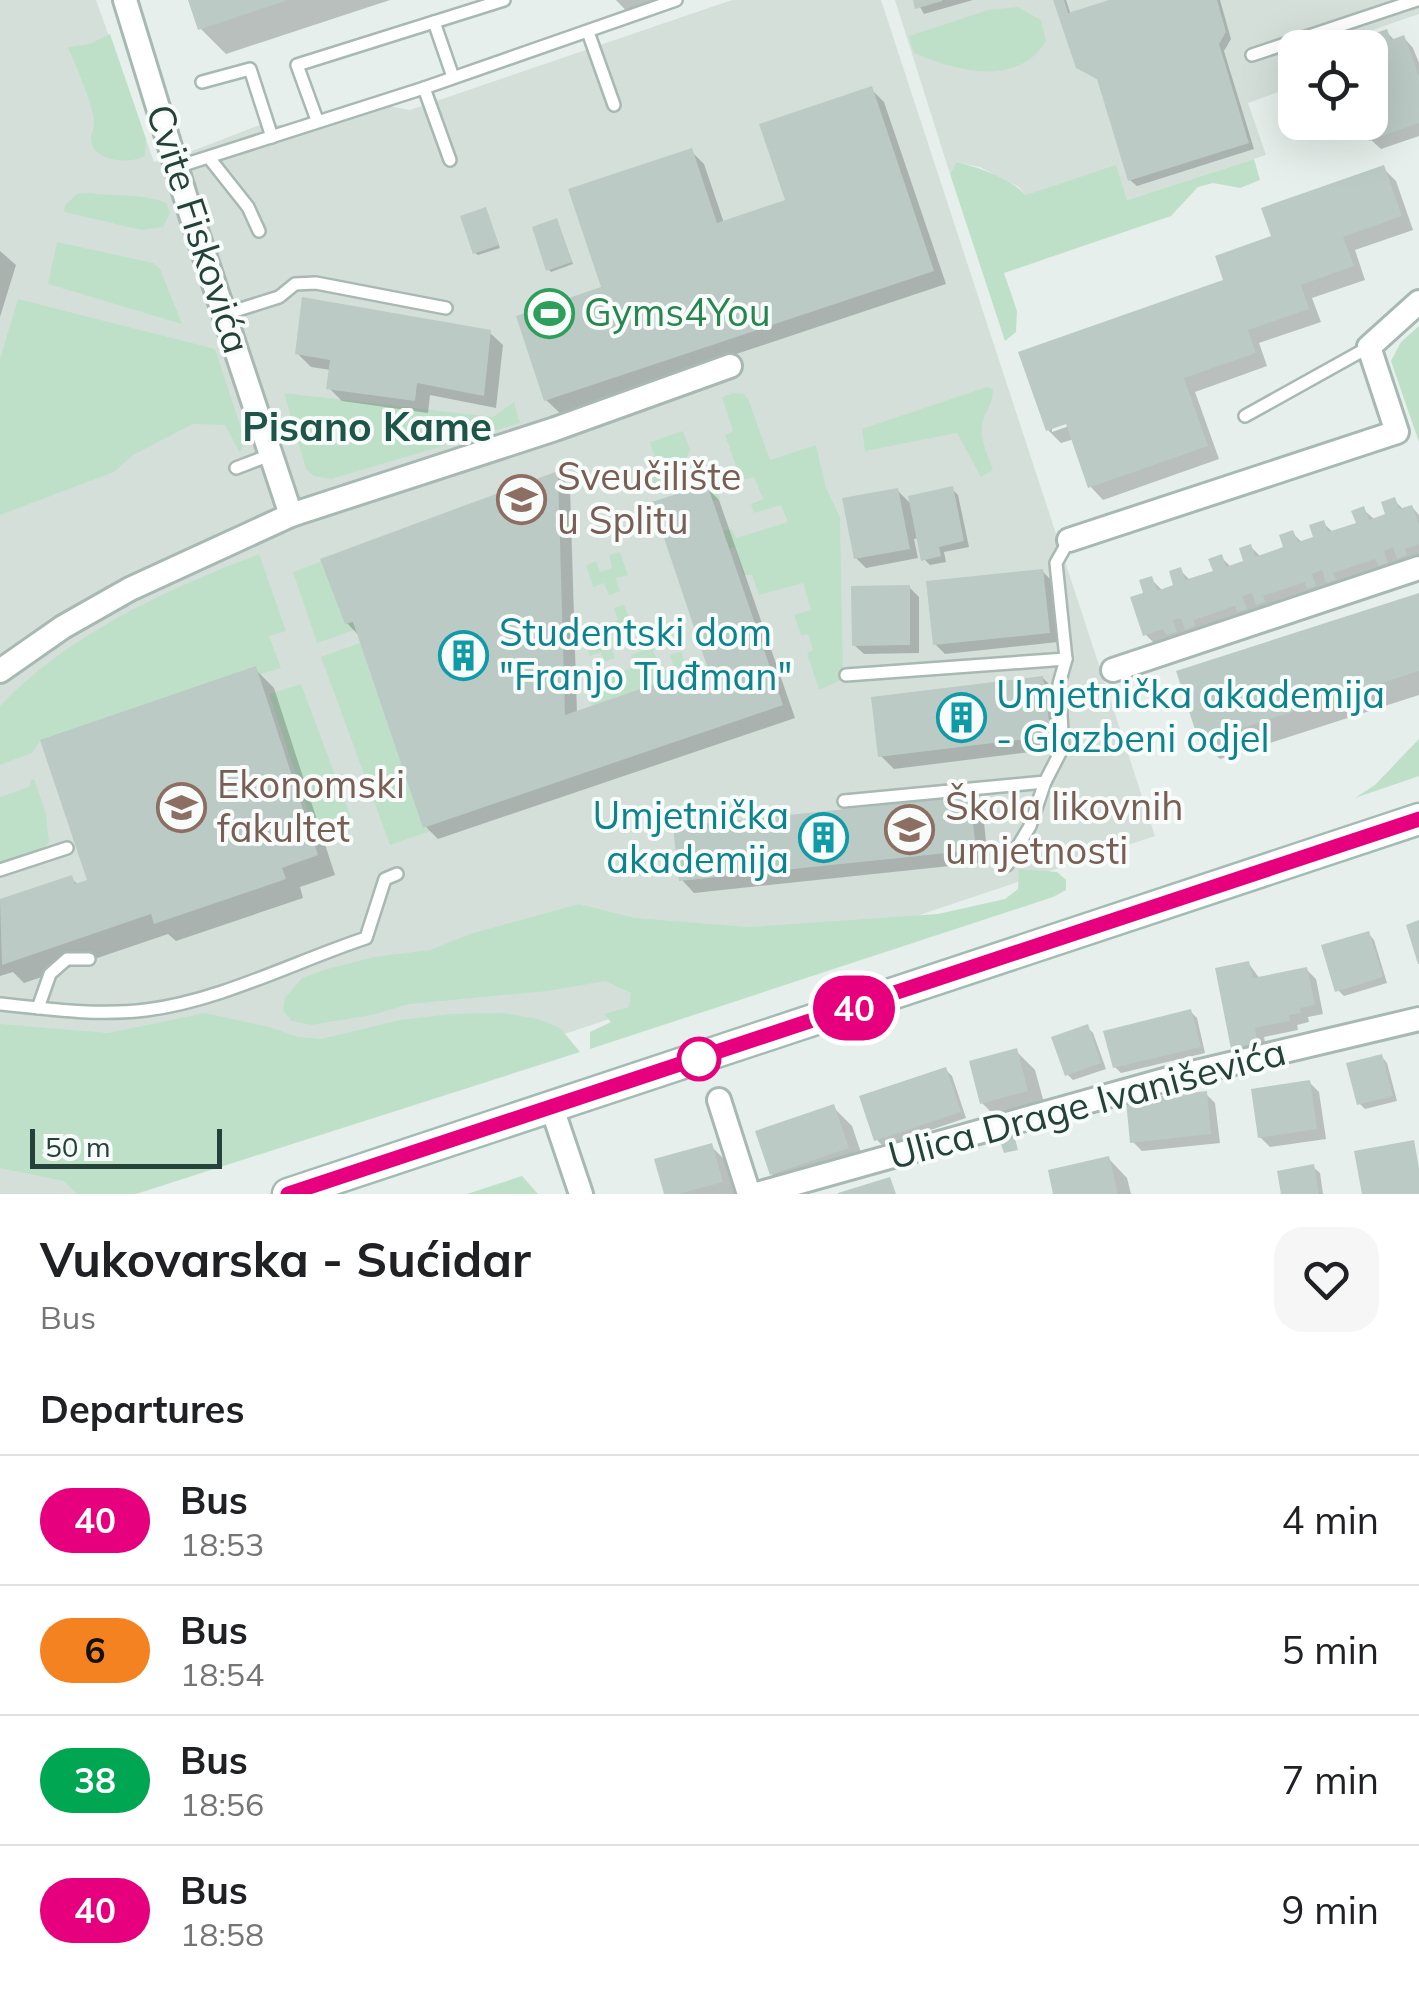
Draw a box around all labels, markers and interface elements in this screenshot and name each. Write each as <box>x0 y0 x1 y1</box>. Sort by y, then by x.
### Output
map controls <box>1278 30 1388 140</box>
button: locate <box>1278 30 1388 140</box>
street label: Cvite Fiskovića <box>136 98 262 359</box>
sports icon: Gyms4You <box>523 287 575 339</box>
place label: Gyms4You <box>584 288 771 336</box>
district label: Pisano Kame <box>242 401 492 451</box>
place label: Sveučilište u Splitu <box>557 452 741 544</box>
school or university icon: Sveučilište u Splitu <box>496 473 548 525</box>
place label: Studentski dom "Franjo Tuđman" <box>499 608 792 700</box>
building icon: Studentski dom "Franjo Tuđman" <box>438 629 490 681</box>
place label: Umjetnička akademija - Glazbeni odjel <box>996 670 1385 762</box>
building icon: Umjetnička akademija - Glazbeni odjel <box>935 691 987 743</box>
place label: Ekonomski fakultet <box>217 760 405 852</box>
school or university icon: Ekonomski fakultet <box>156 781 208 833</box>
place label: Škola likovnih umjetnosti <box>945 782 1184 874</box>
place label: Umjetnička akademija <box>593 791 789 883</box>
school or university icon: Škola likovnih umjetnosti <box>884 803 936 855</box>
building icon: Umjetnička akademija <box>798 812 850 864</box>
line badge: 40 <box>809 976 899 1040</box>
text: 40 <box>833 986 875 1030</box>
street label: Ulica Drage Ivaniševića <box>883 1027 1291 1179</box>
unlabelled marker <box>678 1038 720 1080</box>
scale bar <box>30 1124 222 1168</box>
text: 50 m <box>45 1129 111 1164</box>
button: heart <box>1274 1227 1379 1332</box>
text: Vukovarska - Sućidar <box>40 1229 531 1289</box>
text: Bus <box>40 1297 96 1337</box>
text: Departures <box>40 1385 244 1433</box>
text: Bus <box>180 1476 248 1524</box>
text: 4 min <box>1282 1496 1379 1544</box>
text: 40 <box>74 1498 116 1542</box>
text: 18:53 <box>180 1524 264 1564</box>
text: Bus <box>180 1606 248 1654</box>
text: 5 min <box>1282 1626 1379 1674</box>
text: 6 <box>84 1628 106 1672</box>
text: 18:54 <box>180 1654 264 1694</box>
text: Bus <box>180 1736 248 1784</box>
text: 7 min <box>1282 1756 1379 1804</box>
text: 38 <box>74 1758 116 1802</box>
text: 18:56 <box>180 1784 264 1824</box>
text: Bus <box>180 1866 248 1914</box>
text: 9 min <box>1282 1886 1379 1934</box>
text: 40 <box>74 1888 116 1932</box>
text: 18:58 <box>180 1914 264 1954</box>

